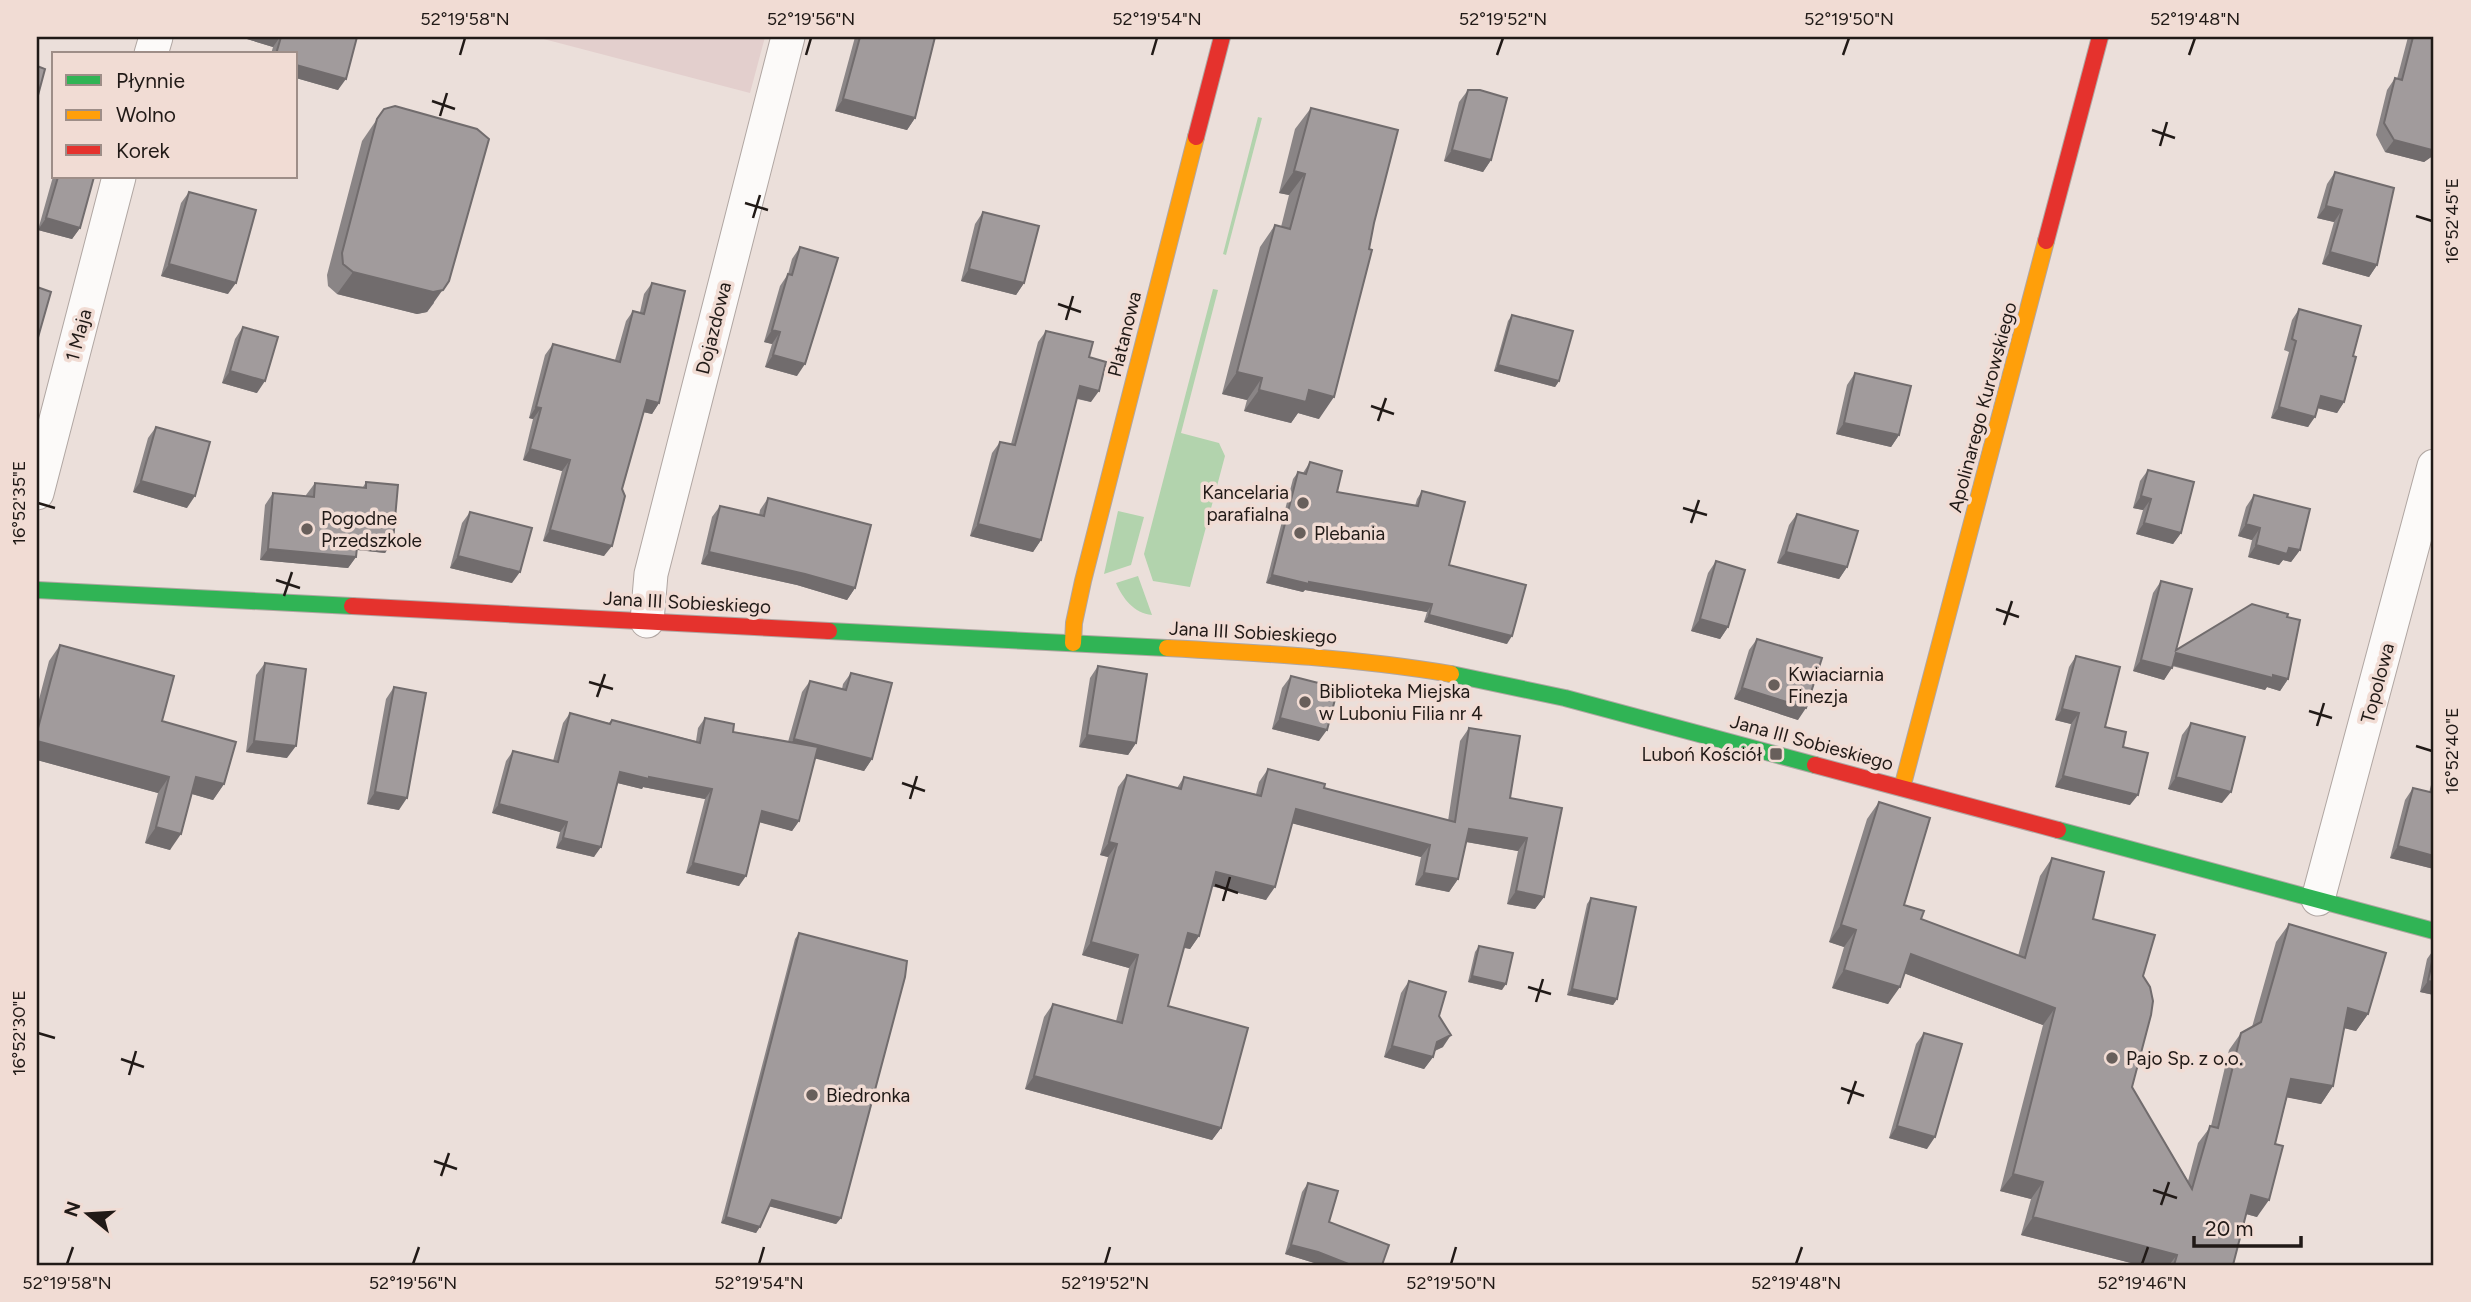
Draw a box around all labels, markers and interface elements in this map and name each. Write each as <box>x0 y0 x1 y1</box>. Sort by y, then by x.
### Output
text: 52°19'58"N <box>420 8 510 30</box>
text: 52°19'56"N <box>767 8 855 30</box>
text: 52°19'54"N <box>1112 8 1202 30</box>
text: 52°19'52"N <box>1459 8 1547 30</box>
text: 52°19'50"N <box>1804 8 1894 30</box>
text: 52°19'48"N <box>2150 8 2240 30</box>
legend <box>52 52 298 178</box>
text: Płynnie <box>116 68 185 93</box>
text: Wolno <box>116 102 176 127</box>
text: Korek <box>116 138 170 163</box>
text: 16°52'45"E <box>2441 178 2463 264</box>
street label: Dojazdowa <box>691 279 736 377</box>
street label: Platanowa <box>1103 289 1146 379</box>
street label: Apolinarego Kurowskiego <box>1943 299 2022 515</box>
street label: 1 Maja <box>61 307 96 364</box>
text: 16°52'35"E <box>8 461 30 545</box>
place label: Kancelaria parafialna <box>1202 481 1289 526</box>
marker: Kancelaria parafialna <box>1295 495 1311 511</box>
place label: Pogodne Przedszkole <box>321 507 422 552</box>
marker: Pogodne Przedszkole <box>299 521 315 537</box>
place label: Plebania <box>1314 522 1385 545</box>
marker: Plebania <box>1292 525 1308 541</box>
street label: Jana III Sobieskiego <box>602 587 772 618</box>
street label: Jana III Sobieskiego <box>1168 617 1338 648</box>
street label: Topolowa <box>2356 641 2399 726</box>
place label: Kwiaciarnia Finezja <box>1788 663 1884 708</box>
marker: Kwiaciarnia Finezja <box>1766 677 1782 693</box>
place label: Biblioteka Miejska w Luboniu Filia nr 4 <box>1319 680 1483 725</box>
marker: Biblioteka Miejska w Luboniu Filia nr 4 <box>1297 694 1313 710</box>
text: 16°52'40"E <box>2441 707 2463 795</box>
street label: Jana III Sobieskiego <box>1728 710 1896 775</box>
place label: Luboń Kościół <box>1642 743 1763 766</box>
marker: Luboń Kościół <box>1768 746 1784 762</box>
text: 16°52'30"E <box>8 990 30 1076</box>
place label: Pajo Sp. z o.o. <box>2126 1047 2243 1070</box>
marker: Pajo Sp. z o.o. <box>2104 1050 2120 1066</box>
place label: Biedronka <box>826 1084 910 1107</box>
marker: Biedronka <box>804 1087 820 1103</box>
north arrow <box>52 1180 122 1250</box>
text: N <box>59 1198 86 1219</box>
scale bar <box>2194 1204 2301 1248</box>
text: 20 m <box>2205 1216 2253 1241</box>
text: 52°19'58"N <box>22 1272 112 1294</box>
text: 52°19'56"N <box>369 1272 457 1294</box>
text: 52°19'54"N <box>714 1272 804 1294</box>
text: 52°19'52"N <box>1061 1272 1149 1294</box>
text: 52°19'50"N <box>1406 1272 1496 1294</box>
text: 52°19'48"N <box>1751 1272 1841 1294</box>
text: 52°19'46"N <box>2097 1272 2187 1294</box>

